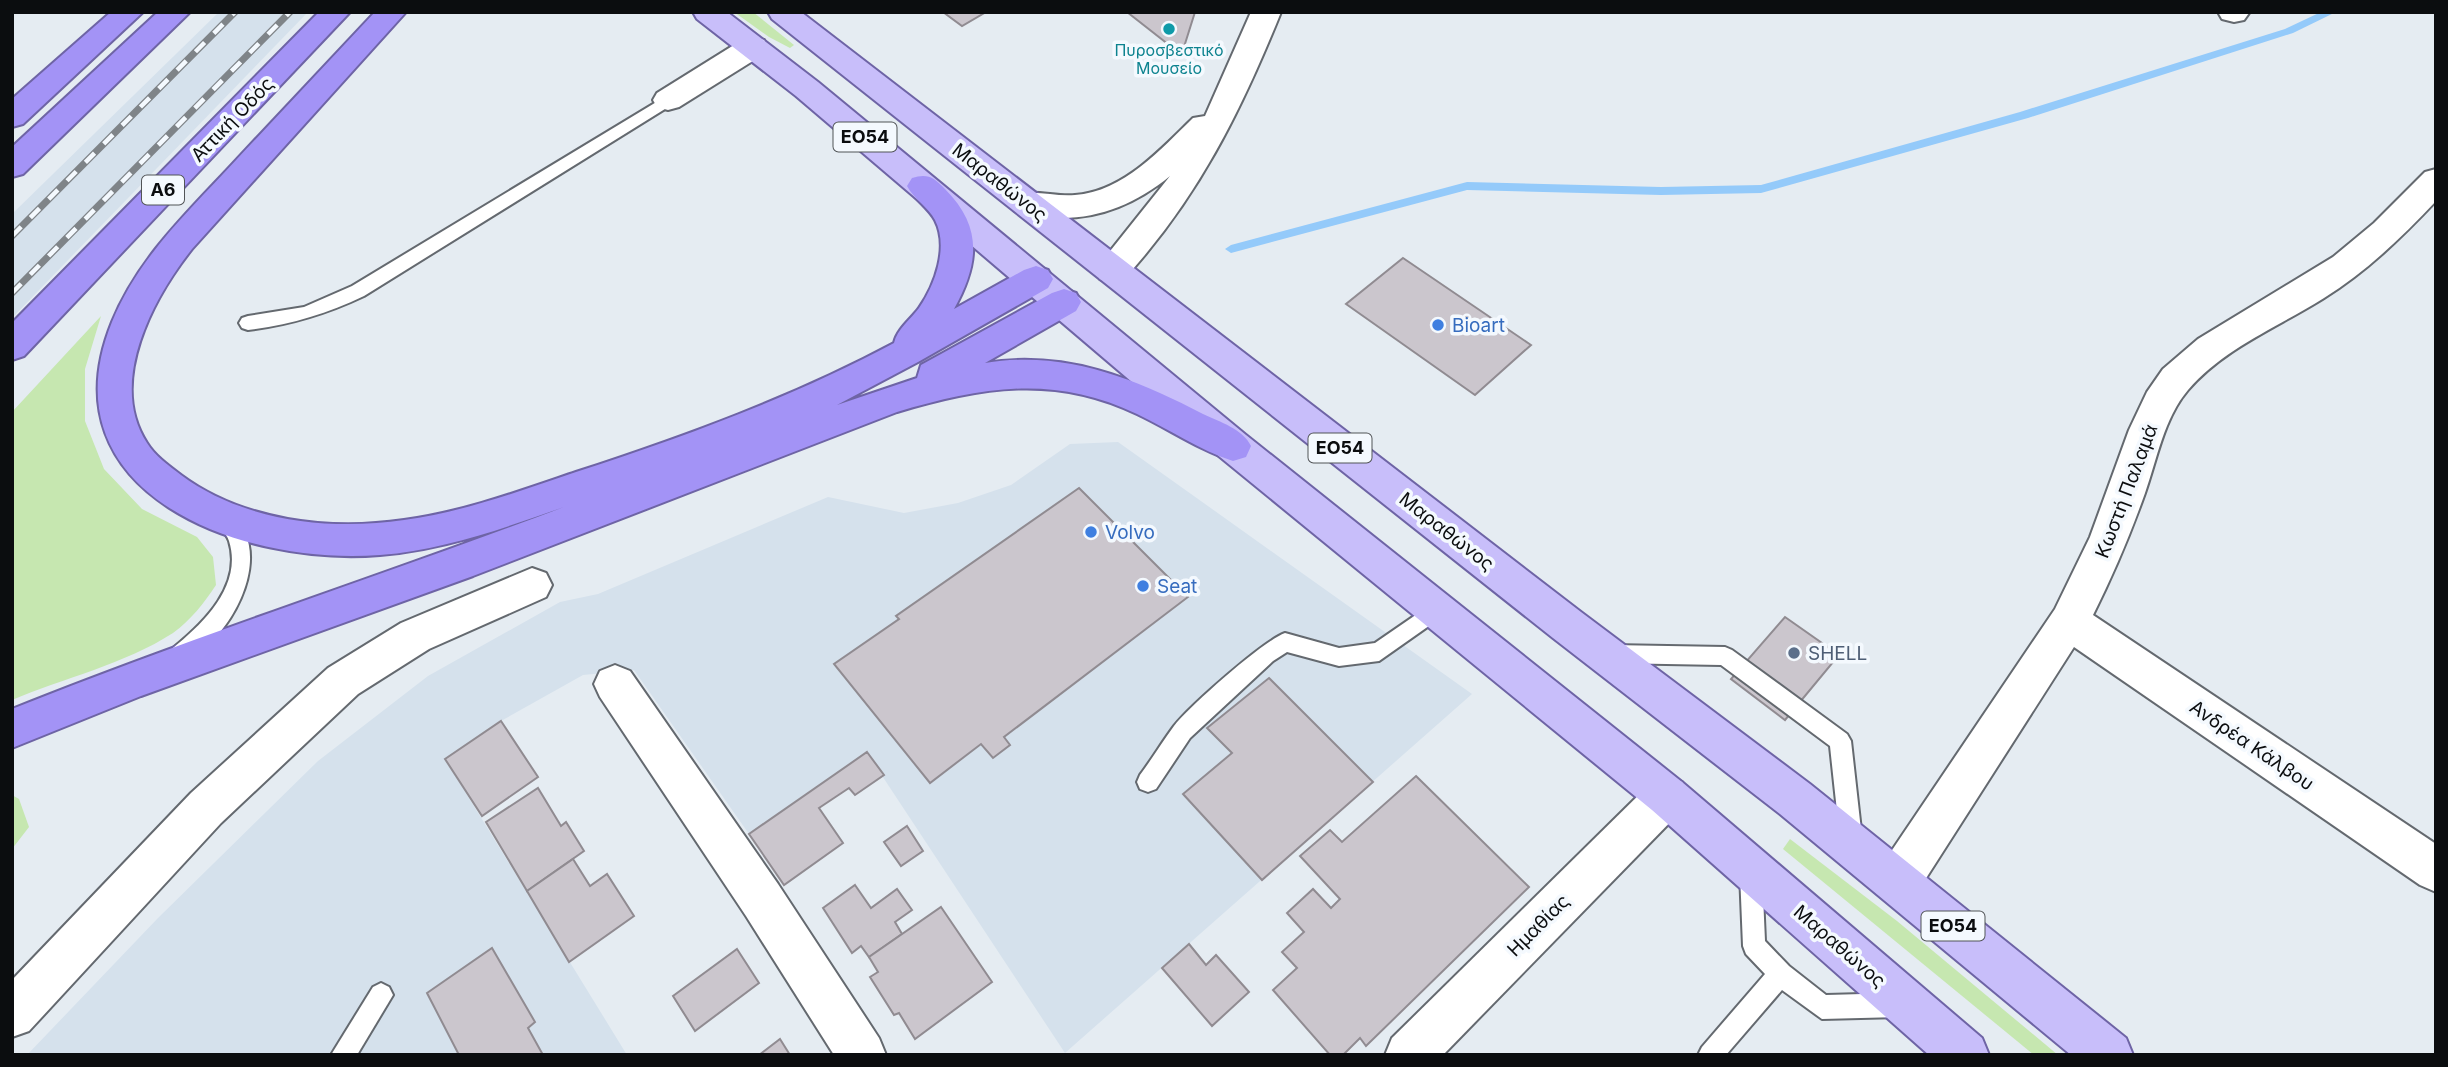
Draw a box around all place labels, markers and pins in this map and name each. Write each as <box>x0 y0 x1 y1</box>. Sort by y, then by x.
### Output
marker: Πυροσβεστικό Μουσείο <box>1161 21 1177 37</box>
place label: Πυροσβεστικό Μουσείο <box>1114 40 1224 78</box>
place label: Bioart <box>1452 314 1505 337</box>
marker: Bioart <box>1430 317 1446 333</box>
place label: Volvo <box>1105 521 1155 544</box>
marker: Volvo <box>1083 524 1099 540</box>
place label: Seat <box>1157 575 1197 598</box>
marker: Seat <box>1135 578 1151 594</box>
place label: SHELL <box>1808 642 1867 665</box>
marker: SHELL <box>1786 645 1802 661</box>

